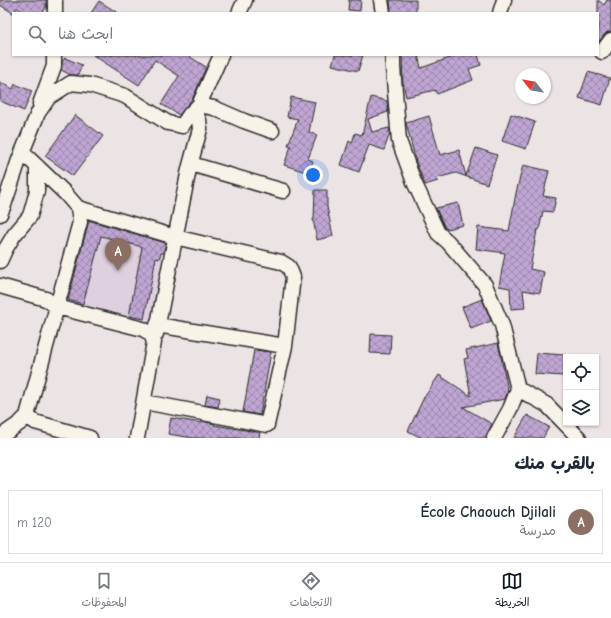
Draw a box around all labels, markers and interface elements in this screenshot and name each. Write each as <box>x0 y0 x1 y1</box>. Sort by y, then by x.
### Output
search box <box>12 12 599 56</box>
icon: search <box>26 23 48 45</box>
text: ابحث هنا <box>58 25 113 43</box>
north arrow <box>515 68 551 104</box>
your location <box>303 165 323 185</box>
pin: A <box>105 238 131 271</box>
map controls <box>563 354 599 426</box>
button: locate <box>563 354 599 390</box>
button: layers <box>563 390 599 426</box>
text: بالقرب منك <box>514 454 595 473</box>
text: École Chaouch Djilali <box>420 503 556 521</box>
text: 120 m <box>17 515 52 530</box>
text: A <box>577 515 585 530</box>
text: مدرسة <box>520 523 556 538</box>
tab: المحفوظات <box>82 570 127 612</box>
tab: الاتجاهات <box>290 570 332 612</box>
tab: الخريطة <box>495 570 530 612</box>

